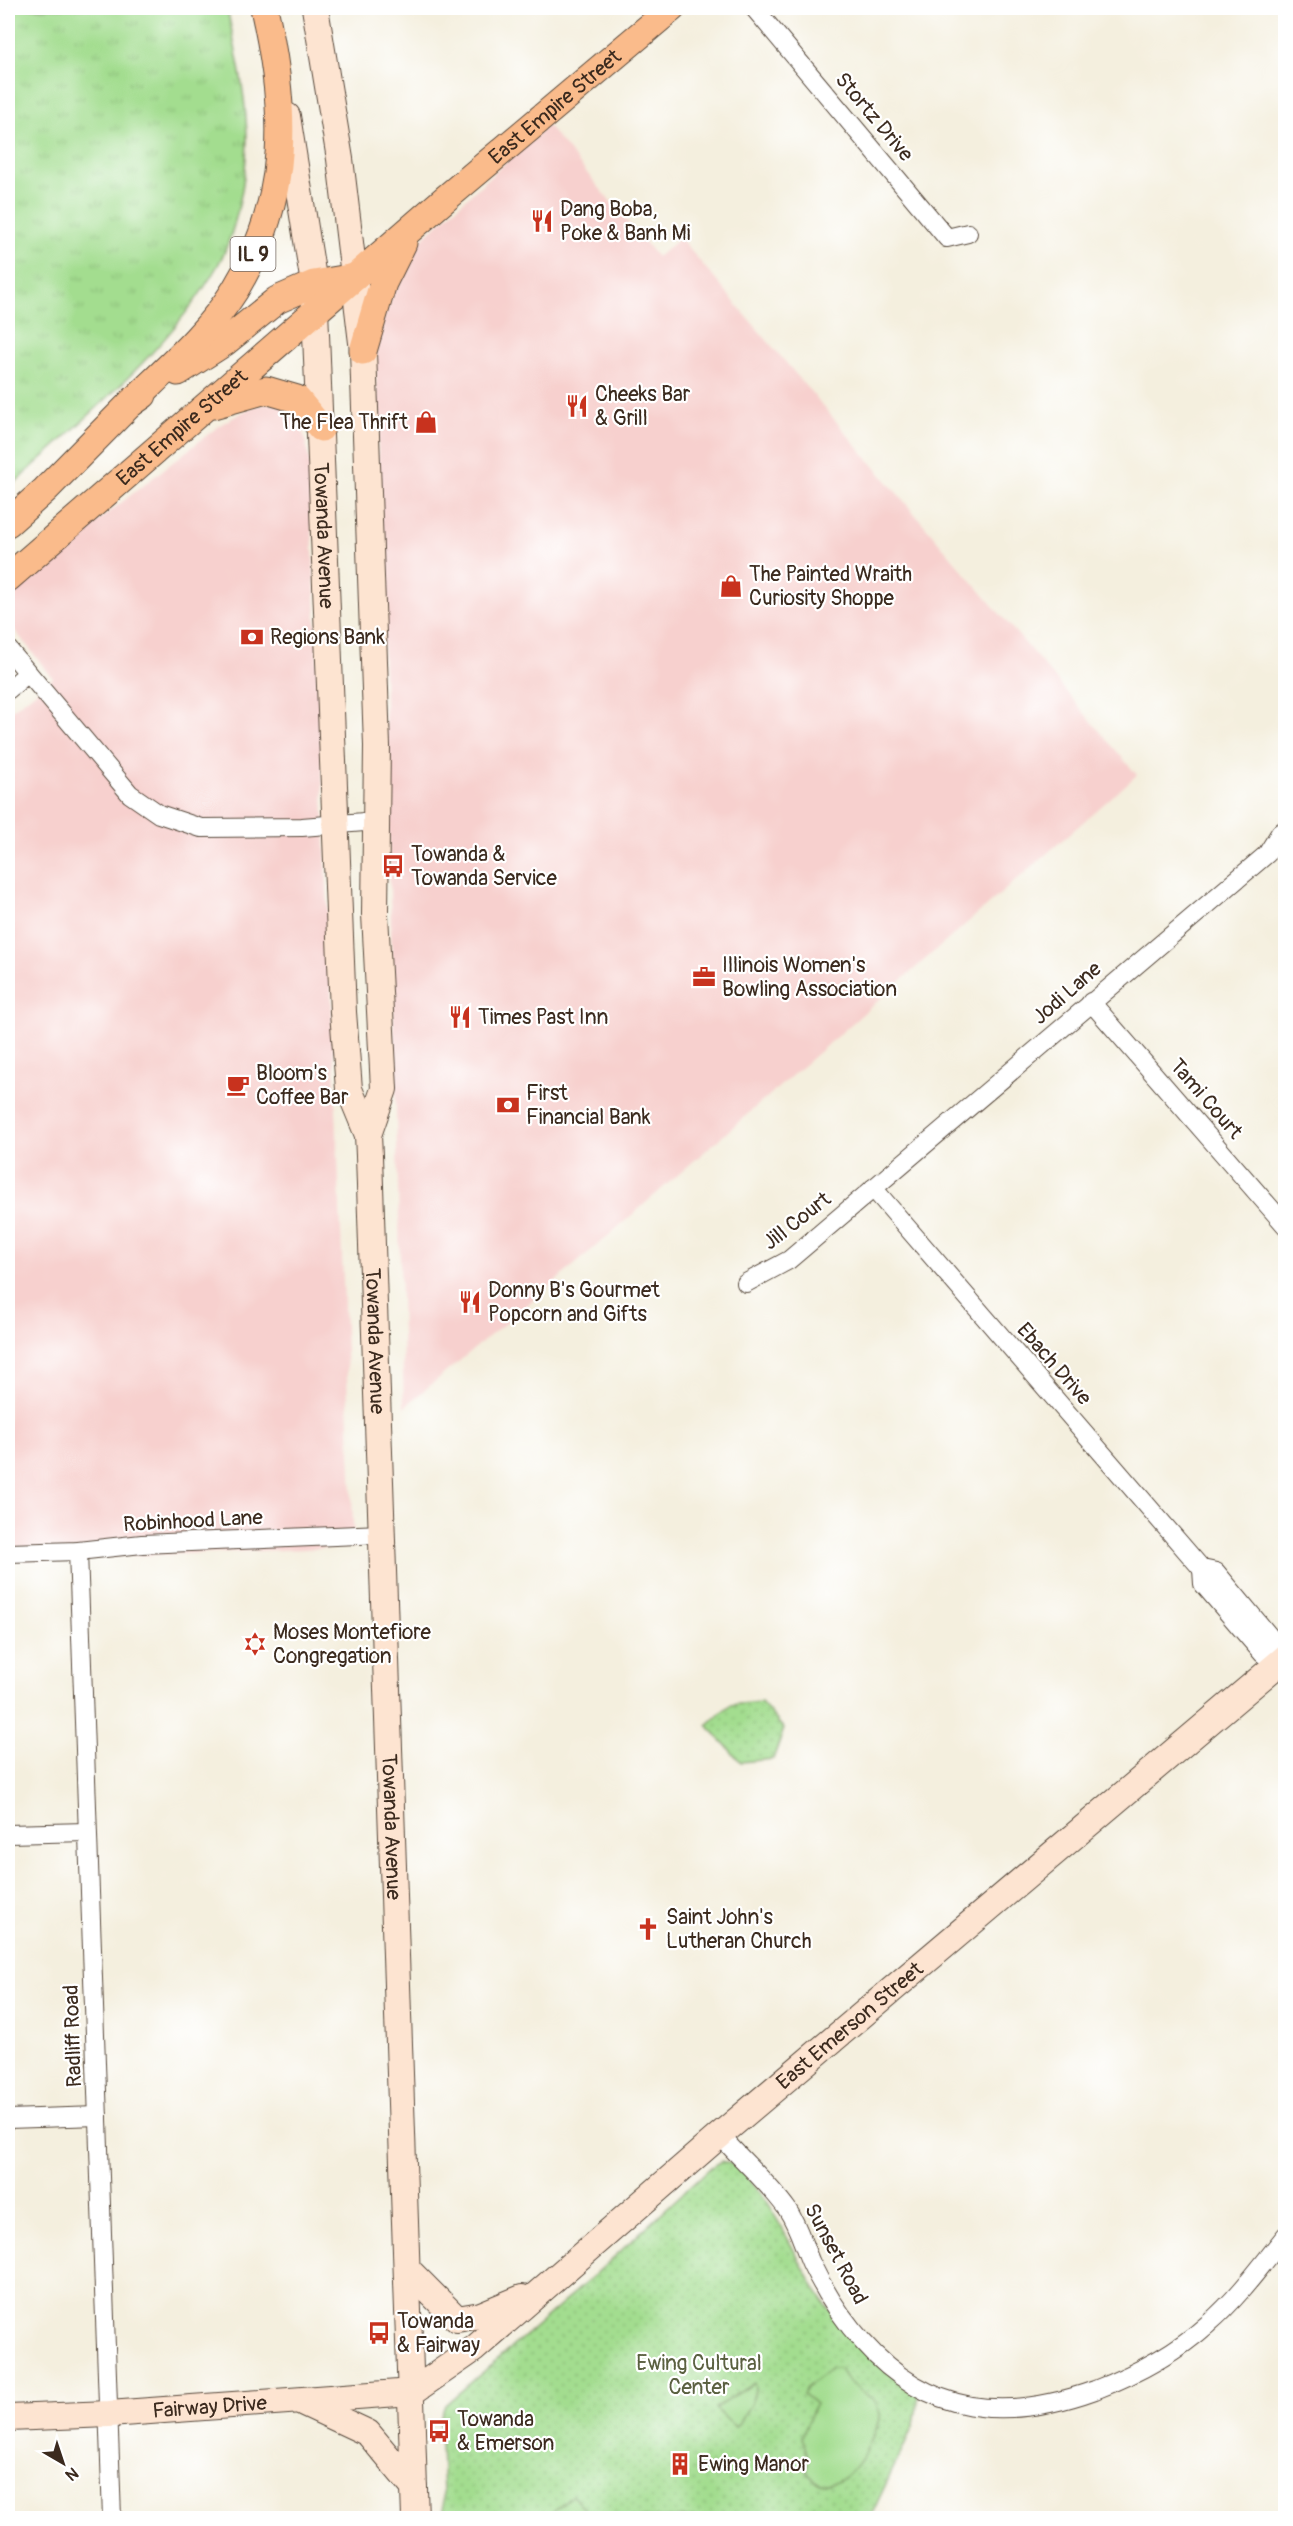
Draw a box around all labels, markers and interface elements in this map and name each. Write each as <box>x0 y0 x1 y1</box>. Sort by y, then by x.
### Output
street label: East Empire Street <box>483 43 627 170</box>
street label: Stortz Drive <box>829 67 920 168</box>
place label: Dang Boba, Poke & Banh Mi <box>560 196 691 247</box>
restaurant icon: Dang Boba, Poke & Banh Mi <box>529 208 555 234</box>
road number: IL 9 <box>230 237 276 271</box>
street label: East Empire Street <box>110 363 253 492</box>
place label: Cheeks Bar & Grill <box>595 381 691 432</box>
restaurant icon: Cheeks Bar & Grill <box>564 393 590 419</box>
place label: The Flea Thrift <box>280 409 409 436</box>
shop icon: The Flea Thrift <box>413 409 439 435</box>
street label: Towanda Avenue <box>308 462 340 610</box>
place label: The Painted Wraith Curiosity Shoppe <box>749 561 912 612</box>
shop icon: The Painted Wraith Curiosity Shoppe <box>718 573 744 599</box>
bank icon: Regions Bank <box>239 624 265 650</box>
place label: Regions Bank <box>270 624 385 651</box>
place label: Towanda & Towanda Service <box>411 841 558 892</box>
bus stop icon: Towanda & Towanda Service <box>380 853 406 879</box>
place label: Illinois Women's Bowling Association <box>722 952 897 1003</box>
street label: Jodi Lane <box>1027 955 1108 1030</box>
office icon: Illinois Women's Bowling Association <box>691 964 717 990</box>
restaurant icon: Times Past Inn <box>447 1004 473 1030</box>
place label: Times Past Inn <box>478 1004 608 1031</box>
street label: Tami Court <box>1164 1053 1249 1145</box>
place label: Bloom's Coffee Bar <box>256 1060 349 1111</box>
cafe icon: Bloom's Coffee Bar <box>225 1072 251 1098</box>
place label: First Financial Bank <box>526 1080 651 1131</box>
bank icon: First Financial Bank <box>495 1092 521 1118</box>
street label: Jill Court <box>758 1186 837 1256</box>
street label: Towanda Avenue <box>359 1268 391 1415</box>
place label: Donny B's Gourmet Popcorn and Gifts <box>488 1277 660 1328</box>
restaurant icon: Donny B's Gourmet Popcorn and Gifts <box>457 1289 483 1315</box>
street label: Ebach Drive <box>1011 1317 1098 1411</box>
street label: Robinhood Lane <box>123 1504 264 1538</box>
place label: Moses Montefiore Congregation <box>273 1619 431 1670</box>
synagogue icon: Moses Montefiore Congregation <box>242 1631 268 1657</box>
street label: Towanda Avenue <box>376 1753 408 1901</box>
place label: Saint John's Lutheran Church <box>666 1904 812 1955</box>
church icon: Saint John's Lutheran Church <box>635 1916 661 1942</box>
street label: East Emerson Street <box>770 1955 929 2095</box>
street label: Radliff Road <box>58 1984 88 2088</box>
street label: Sunset Road <box>798 2199 874 2309</box>
place label: Towanda & Fairway <box>397 2308 480 2359</box>
bus stop icon: Towanda & Fairway <box>366 2320 392 2346</box>
park label: Ewing Cultural Center <box>636 2350 762 2401</box>
street label: Fairway Drive <box>151 2389 268 2424</box>
place label: Towanda & Emerson <box>457 2406 554 2457</box>
bus stop icon: Towanda & Emerson <box>426 2418 452 2444</box>
north arrow <box>33 2433 93 2493</box>
building icon: Ewing Manor <box>667 2451 693 2477</box>
place label: Ewing Manor <box>698 2451 809 2478</box>
text: N <box>61 2463 82 2485</box>

